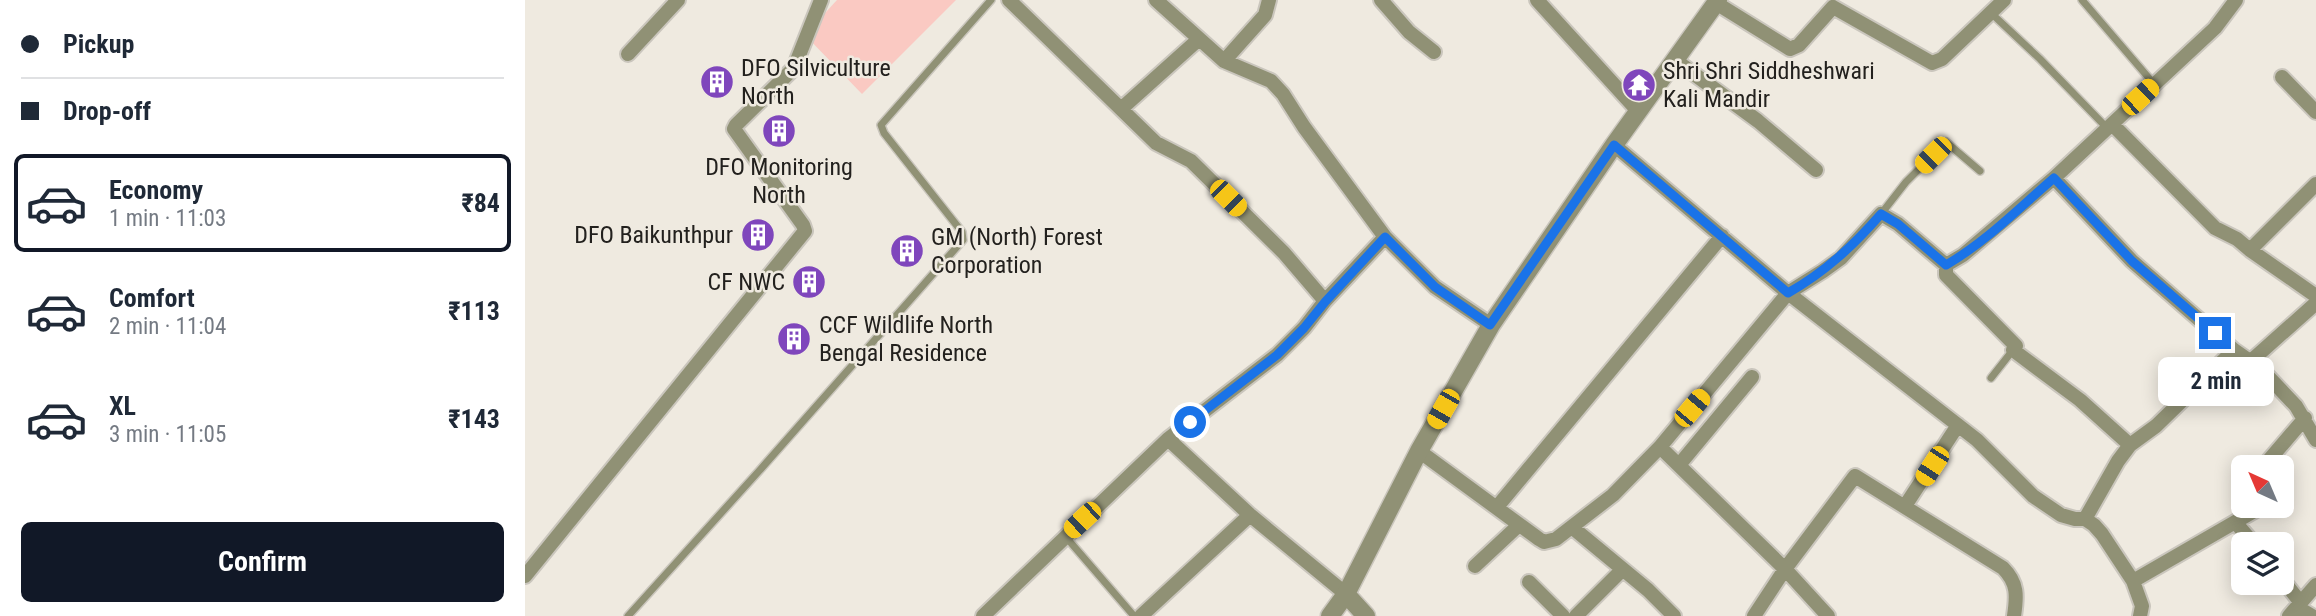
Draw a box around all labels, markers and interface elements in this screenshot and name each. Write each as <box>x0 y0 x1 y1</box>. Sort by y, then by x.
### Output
text: Pickup <box>63 29 134 59</box>
place label: DFO Silviculture North <box>741 54 891 110</box>
place label: Shri Shri Siddheshwari Kali Mandir <box>1663 57 1875 113</box>
building icon: DFO Silviculture North <box>698 63 736 101</box>
temple icon: Shri Shri Siddheshwari Kali Mandir <box>1620 66 1658 104</box>
car <box>2118 75 2163 119</box>
text: Drop-off <box>63 96 151 126</box>
building icon: DFO Monitoring North <box>760 112 798 150</box>
car <box>1911 133 1956 177</box>
place label: DFO Monitoring North <box>705 153 853 209</box>
icon: car <box>25 172 88 235</box>
text: Economy <box>109 175 203 205</box>
car <box>1206 176 1251 220</box>
text: ₹84 <box>461 188 500 218</box>
text: 1 min · 11:03 <box>109 205 226 232</box>
building icon: DFO Baikunthpur <box>739 216 777 254</box>
place label: DFO Baikunthpur <box>574 221 733 249</box>
place label: GM (North) Forest Corporation <box>931 223 1103 279</box>
building icon: GM (North) Forest Corporation <box>888 232 926 270</box>
building icon: CF NWC <box>790 263 828 301</box>
place label: CF NWC <box>708 268 785 296</box>
icon: car <box>25 280 88 343</box>
text: Comfort <box>109 283 195 313</box>
text: ₹113 <box>448 296 500 326</box>
place label: CCF Wildlife North Bengal Residence <box>819 311 993 367</box>
text: 2 min · 11:04 <box>109 313 226 340</box>
route end <box>2199 317 2231 349</box>
building icon: CCF Wildlife North Bengal Residence <box>775 320 813 358</box>
callout: 2 min <box>2157 358 2273 406</box>
text: 2 min <box>2190 368 2242 395</box>
car <box>1671 385 1714 431</box>
car <box>1424 386 1463 432</box>
icon: car <box>25 388 88 451</box>
text: XL <box>109 391 136 421</box>
text: ₹143 <box>448 404 500 434</box>
route start <box>1174 406 1206 438</box>
text: 3 min · 11:05 <box>109 421 226 448</box>
car <box>1912 443 1953 489</box>
north arrow <box>2231 455 2294 518</box>
map controls <box>2231 455 2294 595</box>
car <box>1060 498 1105 542</box>
button: Confirm <box>21 522 504 602</box>
button: layers <box>2231 532 2294 595</box>

